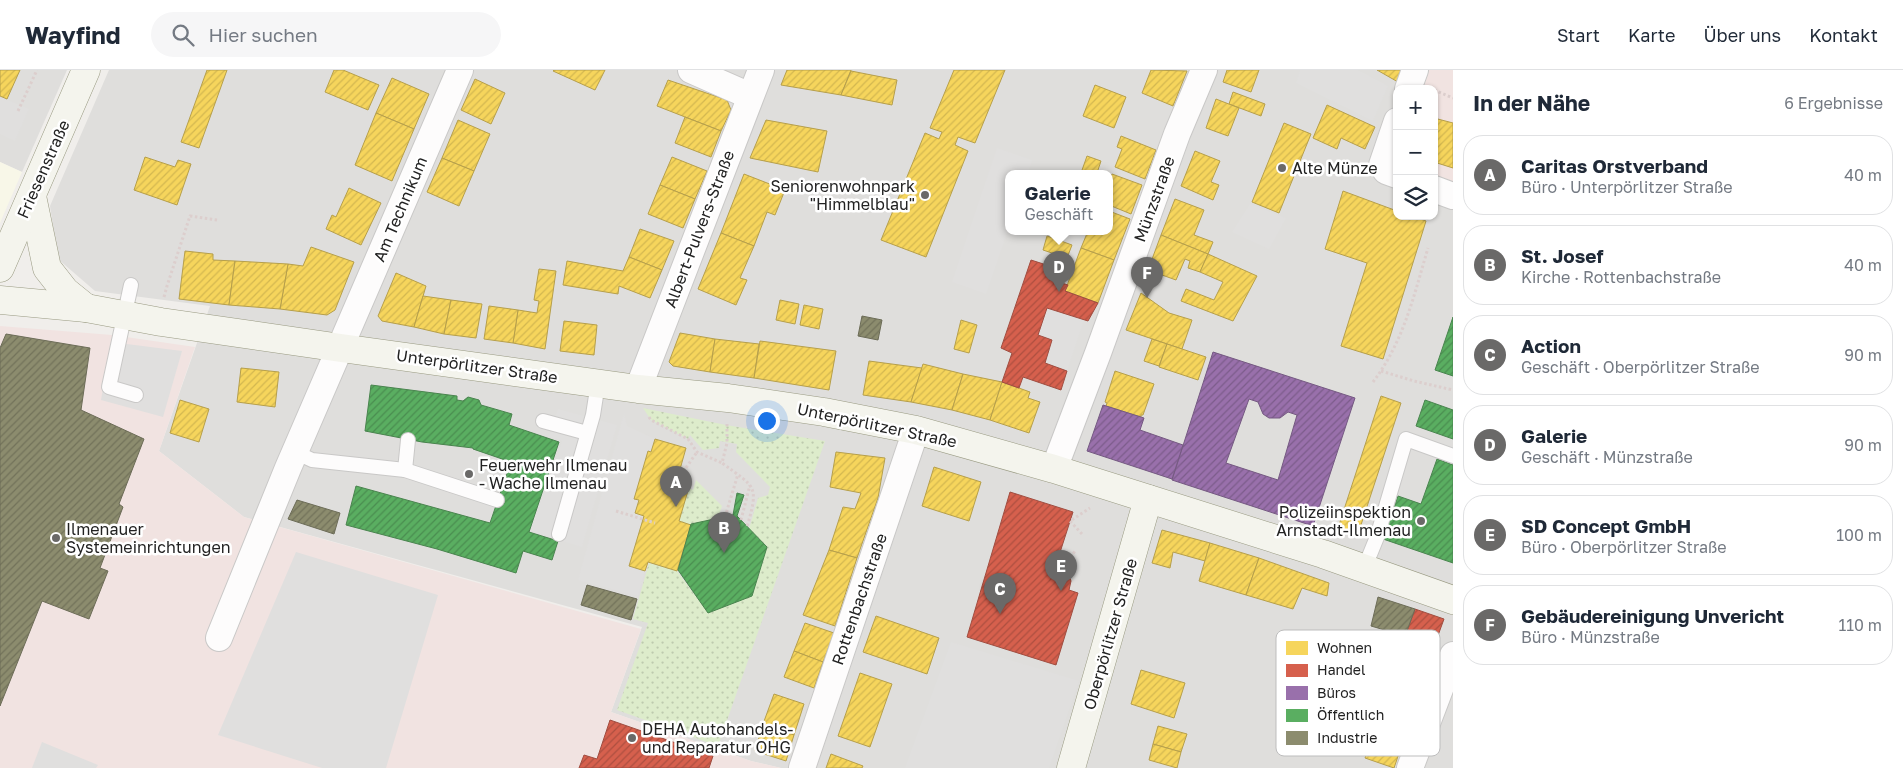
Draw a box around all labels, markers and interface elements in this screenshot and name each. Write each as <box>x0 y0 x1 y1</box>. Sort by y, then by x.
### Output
search box <box>151 12 501 57</box>
text: Wayfind <box>25 20 121 49</box>
icon: search <box>169 21 197 49</box>
text: Hier suchen <box>209 23 318 46</box>
text: Start <box>1557 24 1600 46</box>
text: Karte <box>1628 24 1675 46</box>
text: Über uns <box>1703 24 1781 46</box>
text: Kontakt <box>1809 24 1878 46</box>
map controls <box>1393 85 1438 220</box>
button: + <box>1393 85 1438 130</box>
text: In der Nähe <box>1473 90 1590 116</box>
text: 6 Ergebnisse <box>1784 93 1883 113</box>
street label: Friesenstraße <box>12 117 74 221</box>
button: − <box>1393 130 1438 175</box>
street label: Albert-Pulvers-Straße <box>660 147 738 311</box>
street label: Am Technikum <box>369 153 431 265</box>
street label: Münzstraße <box>1129 153 1179 245</box>
text: Caritas Orstverband <box>1521 154 1708 177</box>
place label: Alte Münze <box>1292 158 1378 178</box>
marker: Alte Münze <box>1276 162 1288 174</box>
text: A <box>1484 165 1496 185</box>
text: 40 m <box>1844 165 1882 185</box>
popup <box>1005 170 1113 235</box>
button: layers <box>1393 175 1438 220</box>
place label: Seniorenwohnpark "Himmelblau" <box>770 176 915 214</box>
text: Büro · Unterpörlitzer Straße <box>1521 177 1733 197</box>
text: Galerie <box>1024 181 1091 204</box>
marker: Seniorenwohnpark "Himmelblau" <box>919 189 931 201</box>
text: Geschäft <box>1024 204 1094 224</box>
text: St. Josef <box>1521 244 1603 267</box>
pin: D <box>1043 251 1075 292</box>
text: B <box>1484 255 1496 275</box>
text: 40 m <box>1844 255 1882 275</box>
pin: F <box>1131 257 1163 298</box>
text: Kirche · Rottenbachstraße <box>1521 267 1721 287</box>
text: Action <box>1521 334 1581 357</box>
street label: Unterpörlitzer Straße <box>395 345 559 387</box>
text: C <box>1484 345 1496 365</box>
text: 90 m <box>1844 345 1882 365</box>
text: Geschäft · Oberpörlitzer Straße <box>1521 357 1760 377</box>
street label: Unterpörlitzer Straße <box>795 398 959 452</box>
your location <box>754 408 780 434</box>
text: Galerie <box>1521 424 1587 447</box>
text: D <box>1484 435 1496 455</box>
text: 90 m <box>1844 435 1882 455</box>
text: Geschäft · Münzstraße <box>1521 447 1693 467</box>
place label: Feuerwehr Ilmenau - Wache Ilmenau <box>479 455 627 493</box>
pin: A <box>660 466 692 507</box>
marker: Feuerwehr Ilmenau - Wache Ilmenau <box>463 468 475 480</box>
place label: Polizeiinspektion Arnstadt-Ilmenau <box>1276 502 1411 540</box>
pin: B <box>708 512 740 553</box>
text: SD Concept GmbH <box>1521 514 1691 537</box>
marker: Polizeiinspektion Arnstadt-Ilmenau <box>1415 515 1427 527</box>
place label: Ilmenauer Systemeinrichtungen <box>66 519 231 557</box>
text: E <box>1485 525 1495 545</box>
text: 100 m <box>1836 525 1882 545</box>
street label: Rottenbachstraße <box>827 530 891 668</box>
marker: Ilmenauer Systemeinrichtungen <box>50 532 62 544</box>
text: Büro · Oberpörlitzer Straße <box>1521 537 1727 557</box>
pin: E <box>1045 550 1077 591</box>
street label: Oberpörlitzer Straße <box>1079 556 1141 712</box>
pin: C <box>984 573 1016 614</box>
text: Gebäudereinigung Unvericht <box>1521 604 1784 627</box>
text: F <box>1485 615 1495 635</box>
text: 110 m <box>1838 615 1882 635</box>
text: Büro · Münzstraße <box>1521 627 1660 647</box>
legend <box>1276 630 1440 756</box>
text: Wohnen <box>1317 639 1372 656</box>
text: Handel <box>1317 661 1365 678</box>
text: Büros <box>1317 684 1356 701</box>
text: Öffentlich <box>1317 706 1384 723</box>
place label: DEHA Autohandels- und Reparatur OHG <box>642 719 793 757</box>
text: Industrie <box>1317 729 1377 746</box>
marker: DEHA Autohandels- und Reparatur OHG <box>626 732 638 744</box>

